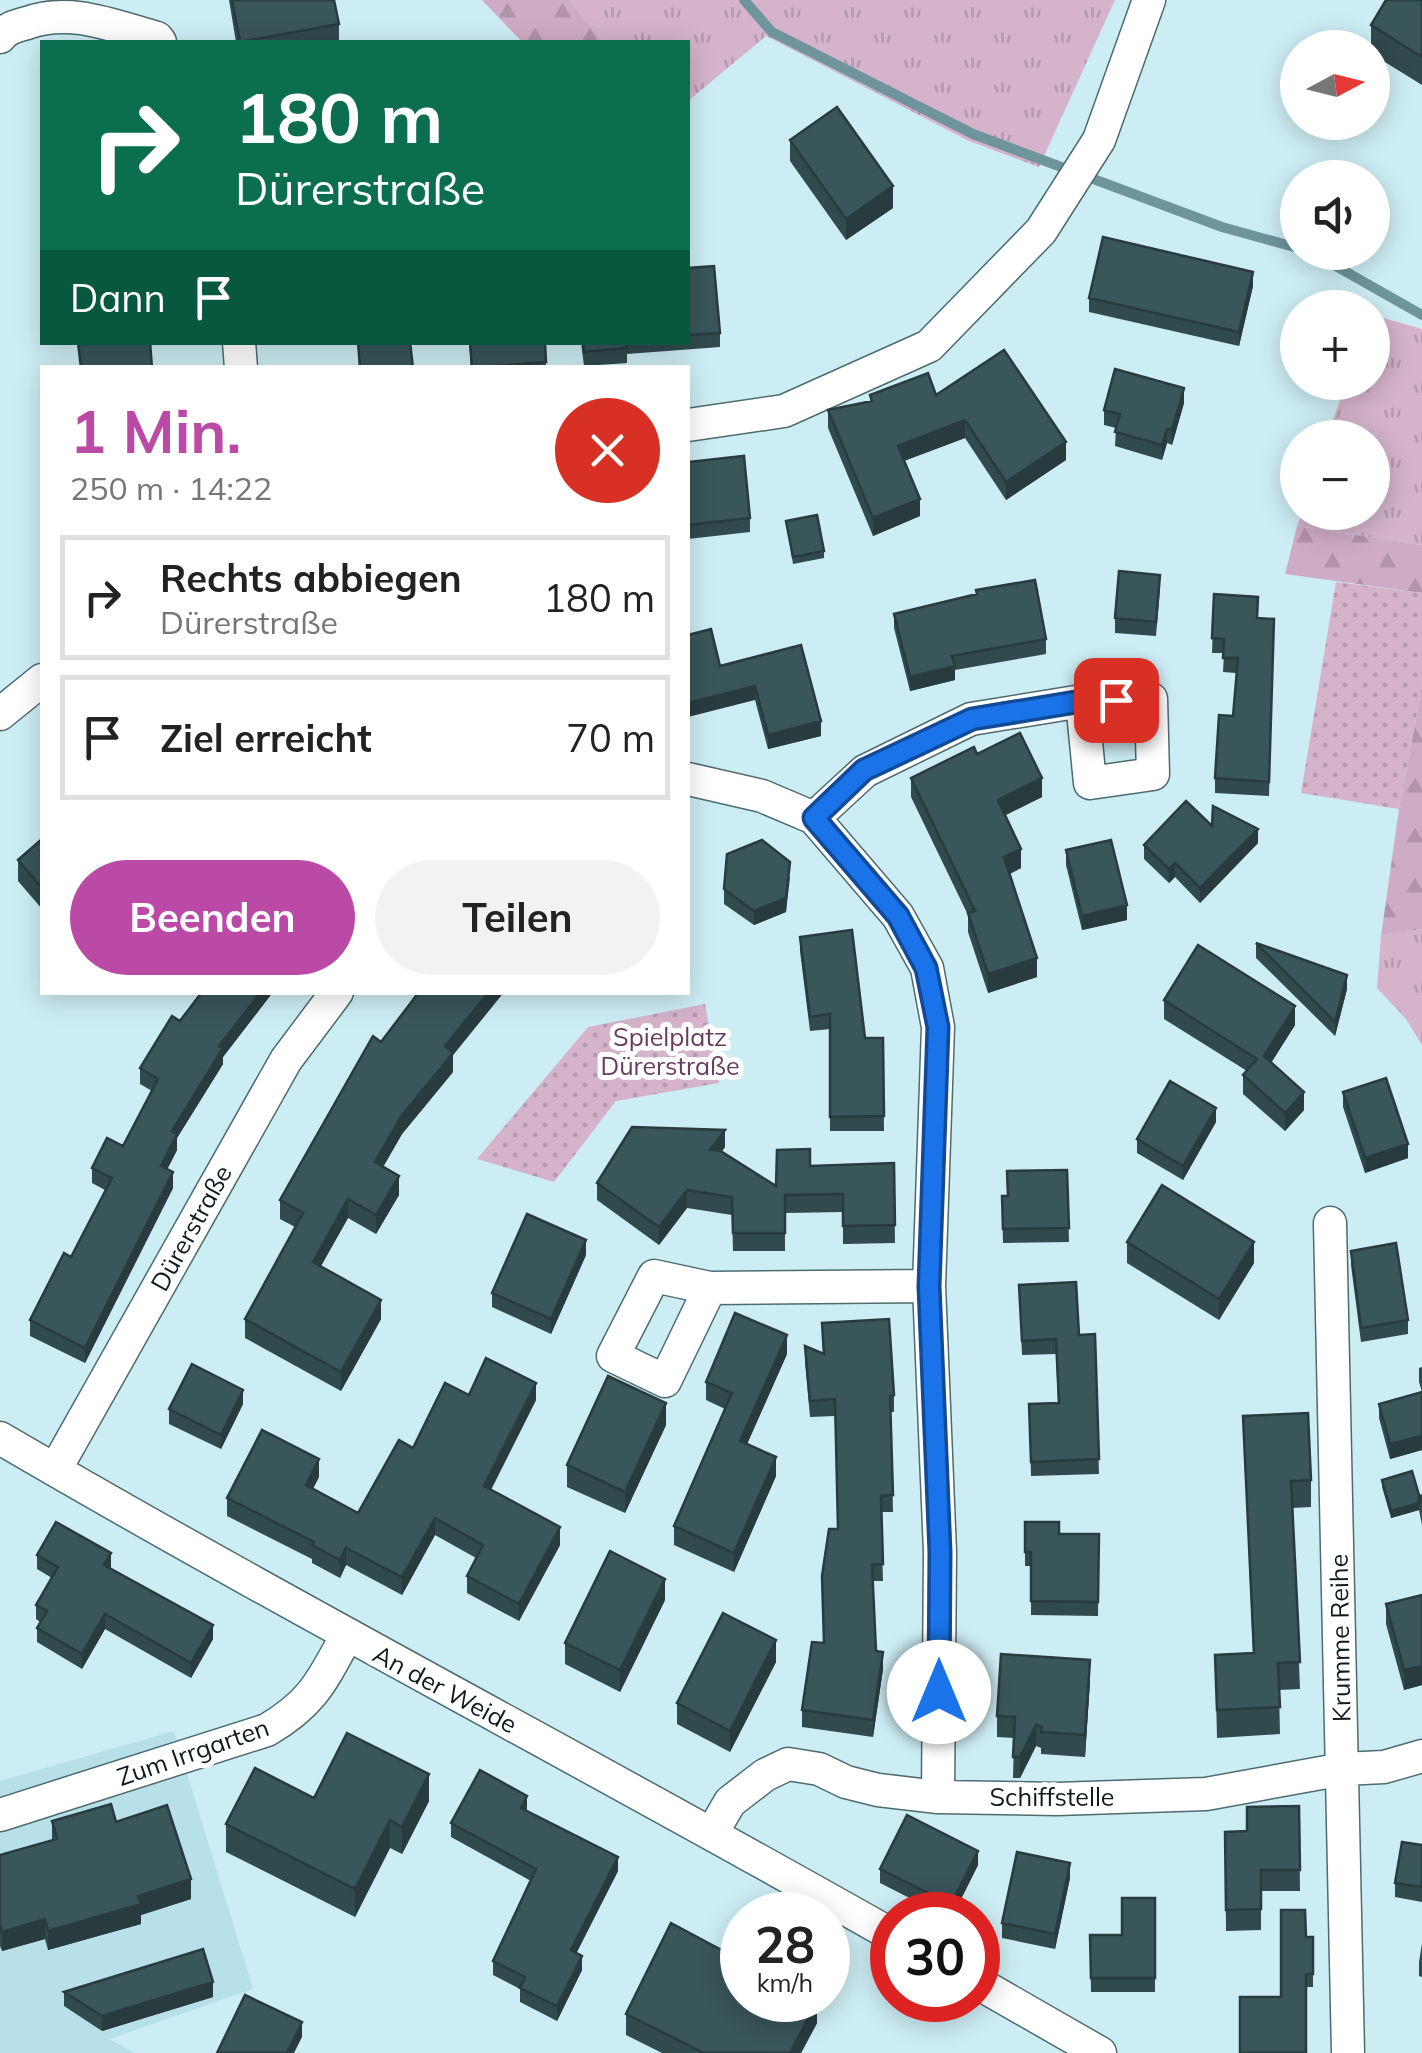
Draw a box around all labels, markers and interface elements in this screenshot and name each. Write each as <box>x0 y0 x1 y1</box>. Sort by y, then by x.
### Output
north arrow <box>1280 30 1390 140</box>
map controls <box>1280 30 1390 530</box>
text: 180 m <box>235 73 443 161</box>
icon: right <box>70 80 200 210</box>
text: Dürerstraße <box>235 160 485 216</box>
button: sound <box>1280 160 1390 270</box>
icon: arrive <box>186 270 241 325</box>
text: Dann <box>70 274 166 322</box>
button: + <box>1280 290 1390 400</box>
text: 1 Min. <box>70 393 241 468</box>
button: close <box>555 398 660 503</box>
button: − <box>1280 420 1390 530</box>
text: 250 m · 14:22 <box>70 468 272 508</box>
text: Rechts abbiegen <box>160 554 462 602</box>
icon: right <box>75 570 130 625</box>
text: 180 m <box>543 574 655 622</box>
text: Dürerstraße <box>160 602 338 642</box>
pin <box>1074 658 1159 743</box>
icon: arrive <box>1089 673 1144 728</box>
icon: arrive <box>75 710 130 765</box>
text: Ziel erreicht <box>160 714 372 762</box>
text: 70 m <box>566 714 655 762</box>
button: Beenden <box>70 860 355 975</box>
button: Teilen <box>375 860 660 975</box>
park label: Spielplatz Dürerstraße <box>601 1021 740 1081</box>
street label: Dürerstraße <box>143 1159 238 1296</box>
street label: Krumme Reihe <box>1323 1554 1356 1722</box>
street label: An der Weide <box>368 1638 522 1739</box>
position arrow <box>887 1640 991 1744</box>
street label: Zum Irrgarten <box>113 1711 273 1792</box>
street label: Schiffstelle <box>990 1781 1114 1812</box>
speed limit sign: 30 <box>870 1892 1000 2022</box>
text: 28 <box>755 1913 815 1976</box>
text: km/h <box>757 1967 813 1998</box>

